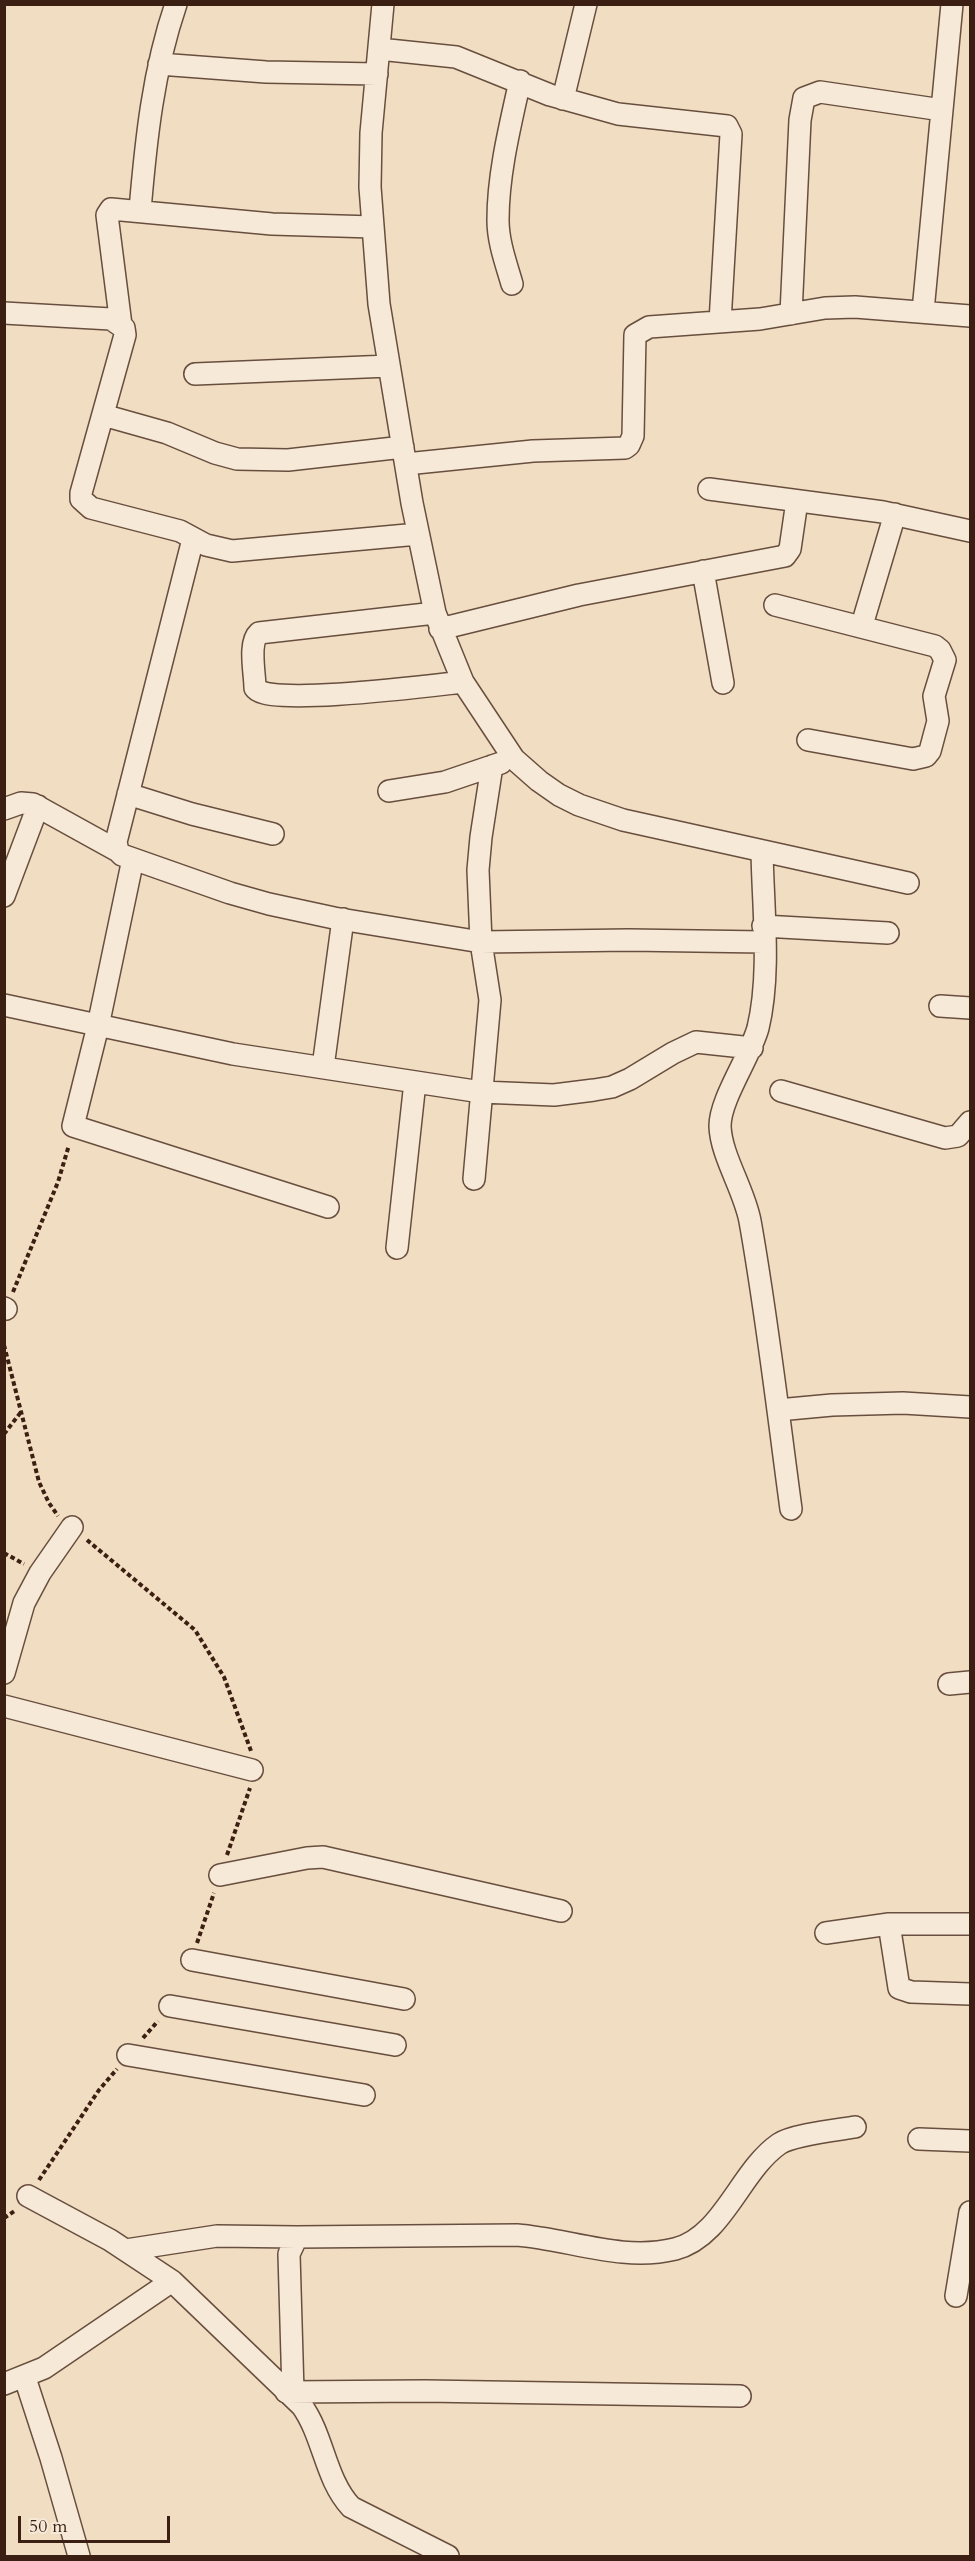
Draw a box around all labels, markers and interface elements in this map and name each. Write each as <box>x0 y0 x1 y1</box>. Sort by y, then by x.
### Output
scale bar <box>21 2504 172 2542</box>
text: 50 m <box>29 2514 68 2539</box>

